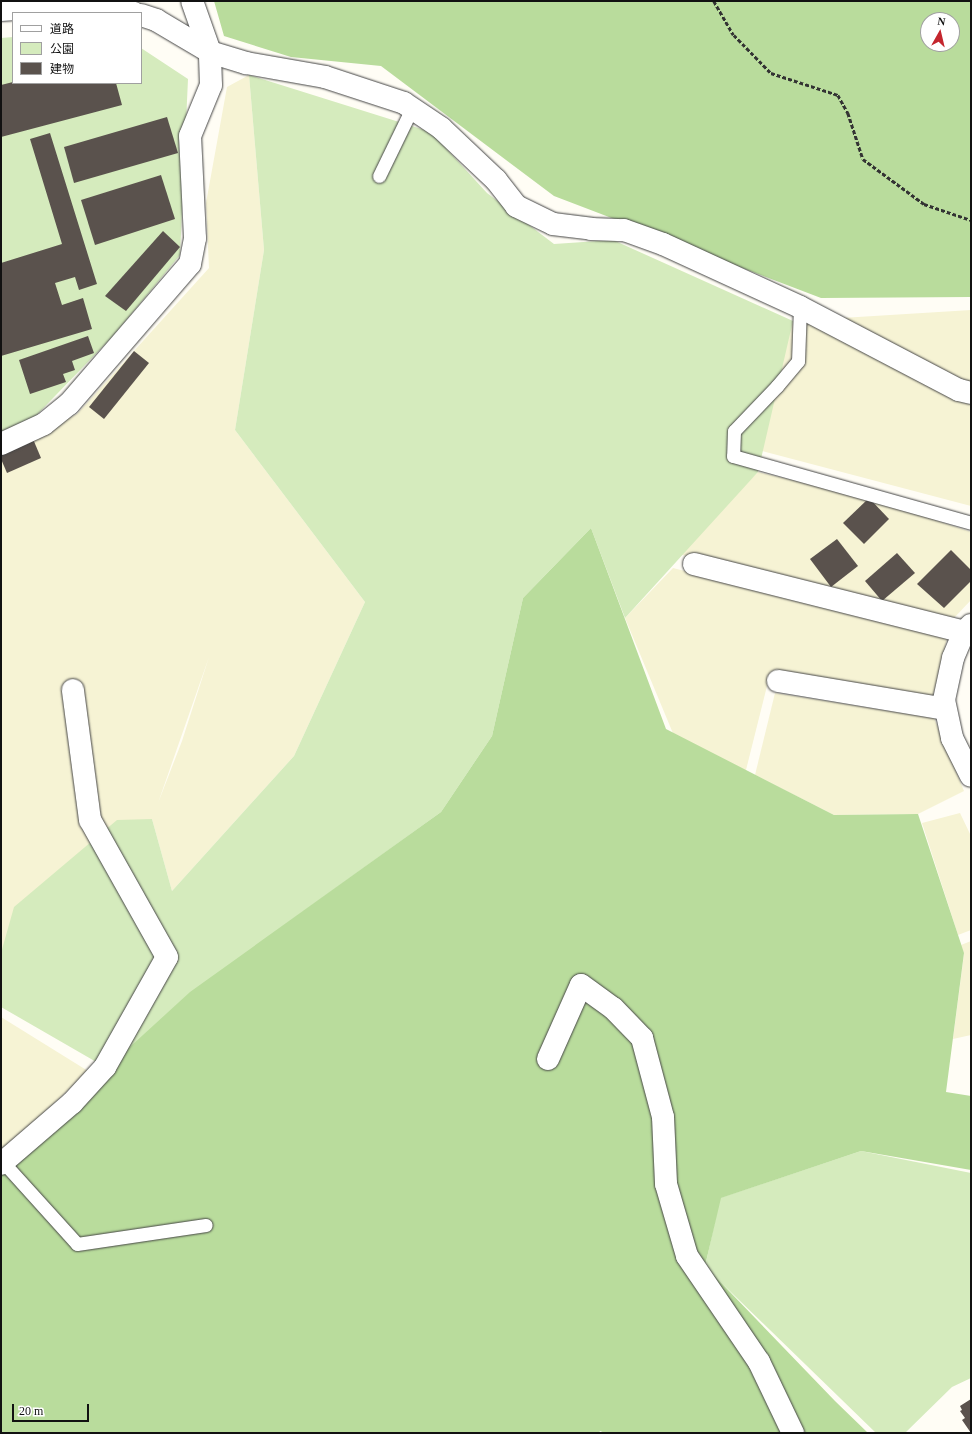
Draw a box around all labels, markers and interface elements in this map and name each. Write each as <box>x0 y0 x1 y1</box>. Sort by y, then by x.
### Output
legend <box>12 12 142 84</box>
north arrow <box>920 12 960 52</box>
text: N <box>937 15 946 28</box>
text: 道路 <box>50 22 74 36</box>
text: 公園 <box>50 42 74 56</box>
text: 建物 <box>50 62 74 76</box>
scale bar <box>14 1396 91 1422</box>
text: 20 m <box>19 1404 43 1418</box>

